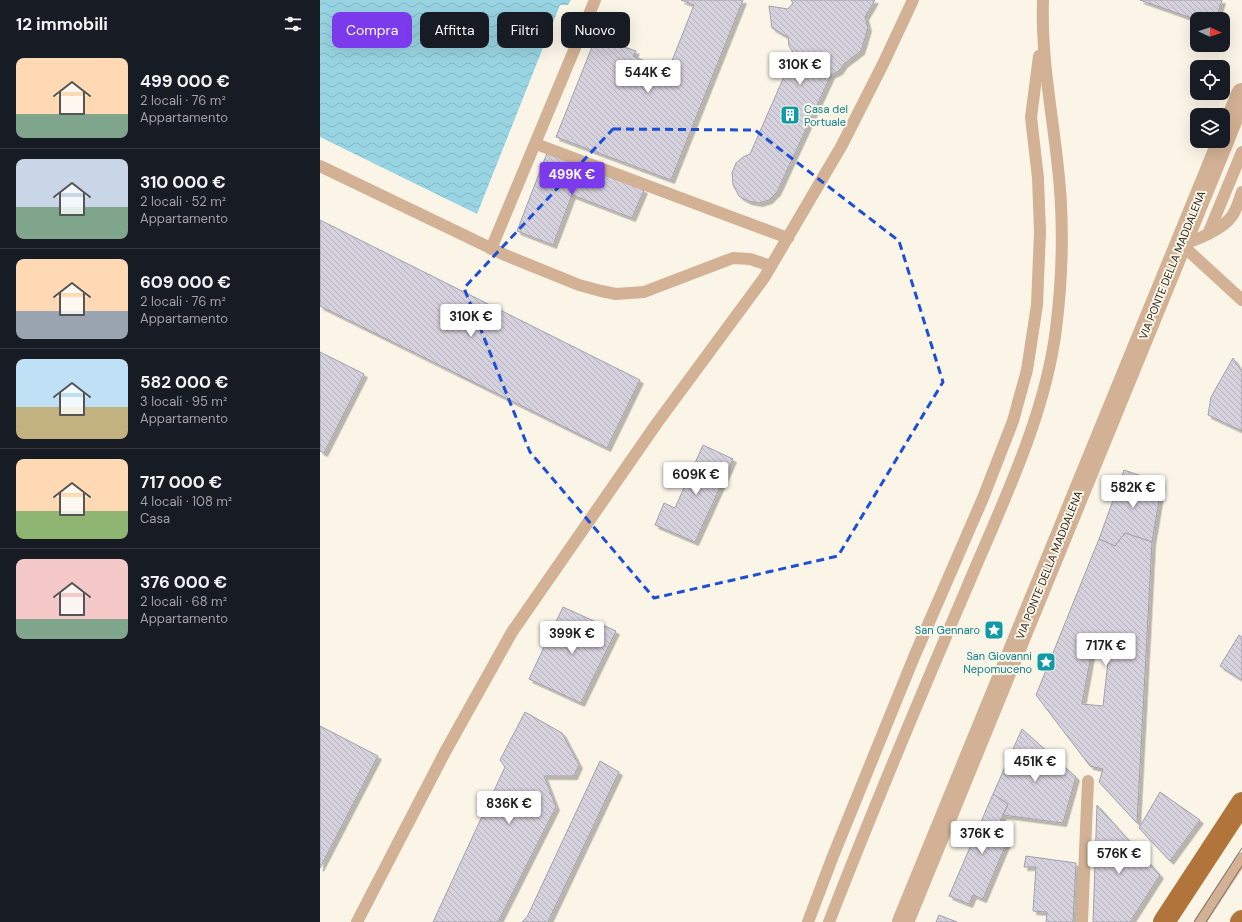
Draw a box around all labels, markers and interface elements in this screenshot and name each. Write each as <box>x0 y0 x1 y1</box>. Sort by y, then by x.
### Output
chip: Compra <box>332 12 412 48</box>
chip: Affitta <box>420 12 489 48</box>
chip: Filtri <box>497 12 553 48</box>
chip: Nuovo <box>561 12 630 48</box>
north arrow <box>1190 12 1230 52</box>
map controls <box>1190 12 1230 148</box>
text: 12 immobili <box>16 13 108 35</box>
icon: filters <box>282 13 304 35</box>
pin: 310K € <box>767 52 833 86</box>
text: 310K € <box>778 56 822 73</box>
pin: 544K € <box>615 60 681 94</box>
button: locate <box>1190 60 1230 100</box>
text: 544K € <box>625 64 671 81</box>
text: 499 000 € <box>140 70 230 92</box>
icon: home <box>48 74 96 122</box>
text: 2 locali · 76 m² <box>140 92 226 109</box>
place label: Casa del Portuale <box>804 102 848 129</box>
building icon: Casa del Portuale <box>779 104 801 126</box>
button: layers <box>1190 108 1230 148</box>
text: Appartamento <box>140 109 228 126</box>
pin: 499K € <box>539 162 605 196</box>
text: 499K € <box>549 166 595 183</box>
text: 310 000 € <box>140 171 226 193</box>
icon: home <box>48 175 96 223</box>
street label: VIA PONTE DELLA MADDALENA <box>1136 189 1208 341</box>
text: 2 locali · 52 m² <box>140 193 226 210</box>
text: Appartamento <box>140 210 228 227</box>
text: 609 000 € <box>140 271 231 293</box>
icon: home <box>48 275 96 323</box>
text: 2 locali · 76 m² <box>140 293 226 310</box>
pin: 310K € <box>438 304 504 338</box>
text: 310K € <box>449 308 493 325</box>
text: Appartamento <box>140 310 228 327</box>
text: 582 000 € <box>140 371 228 393</box>
icon: home <box>48 375 96 423</box>
text: 3 locali · 95 m² <box>140 393 227 410</box>
text: Appartamento <box>140 410 228 427</box>
pin: 609K € <box>663 462 729 496</box>
text: 609K € <box>672 466 720 483</box>
text: 717 000 € <box>140 471 222 493</box>
icon: home <box>48 475 96 523</box>
pin: 582K € <box>1100 475 1166 509</box>
text: 582K € <box>1110 479 1156 496</box>
street label: VIA PONTE DELLA MADDALENA <box>1013 489 1085 641</box>
text: 4 locali · 108 m² <box>140 493 232 510</box>
text: Casa <box>140 510 170 527</box>
text: 376 000 € <box>140 571 227 593</box>
icon: home <box>48 575 96 623</box>
text: 2 locali · 68 m² <box>140 593 227 610</box>
text: Appartamento <box>140 610 228 627</box>
place icon: San Gennaro <box>983 619 1005 641</box>
pin: 399K € <box>539 621 605 655</box>
place label: San Gennaro <box>915 623 980 637</box>
text: 399K € <box>549 625 595 642</box>
pin: 717K € <box>1073 633 1139 667</box>
text: 717K € <box>1086 637 1126 654</box>
place label: San Giovanni Nepomuceno <box>963 649 1032 676</box>
place icon: San Giovanni Nepomuceno <box>1035 651 1057 673</box>
pin: 451K € <box>1002 749 1068 783</box>
text: 451K € <box>1013 753 1057 770</box>
pin: 836K € <box>476 791 542 825</box>
text: 836K € <box>486 795 532 812</box>
pin: 376K € <box>949 821 1015 855</box>
text: 376K € <box>960 825 1004 842</box>
pin: 576K € <box>1086 841 1152 875</box>
text: 576K € <box>1097 845 1141 862</box>

